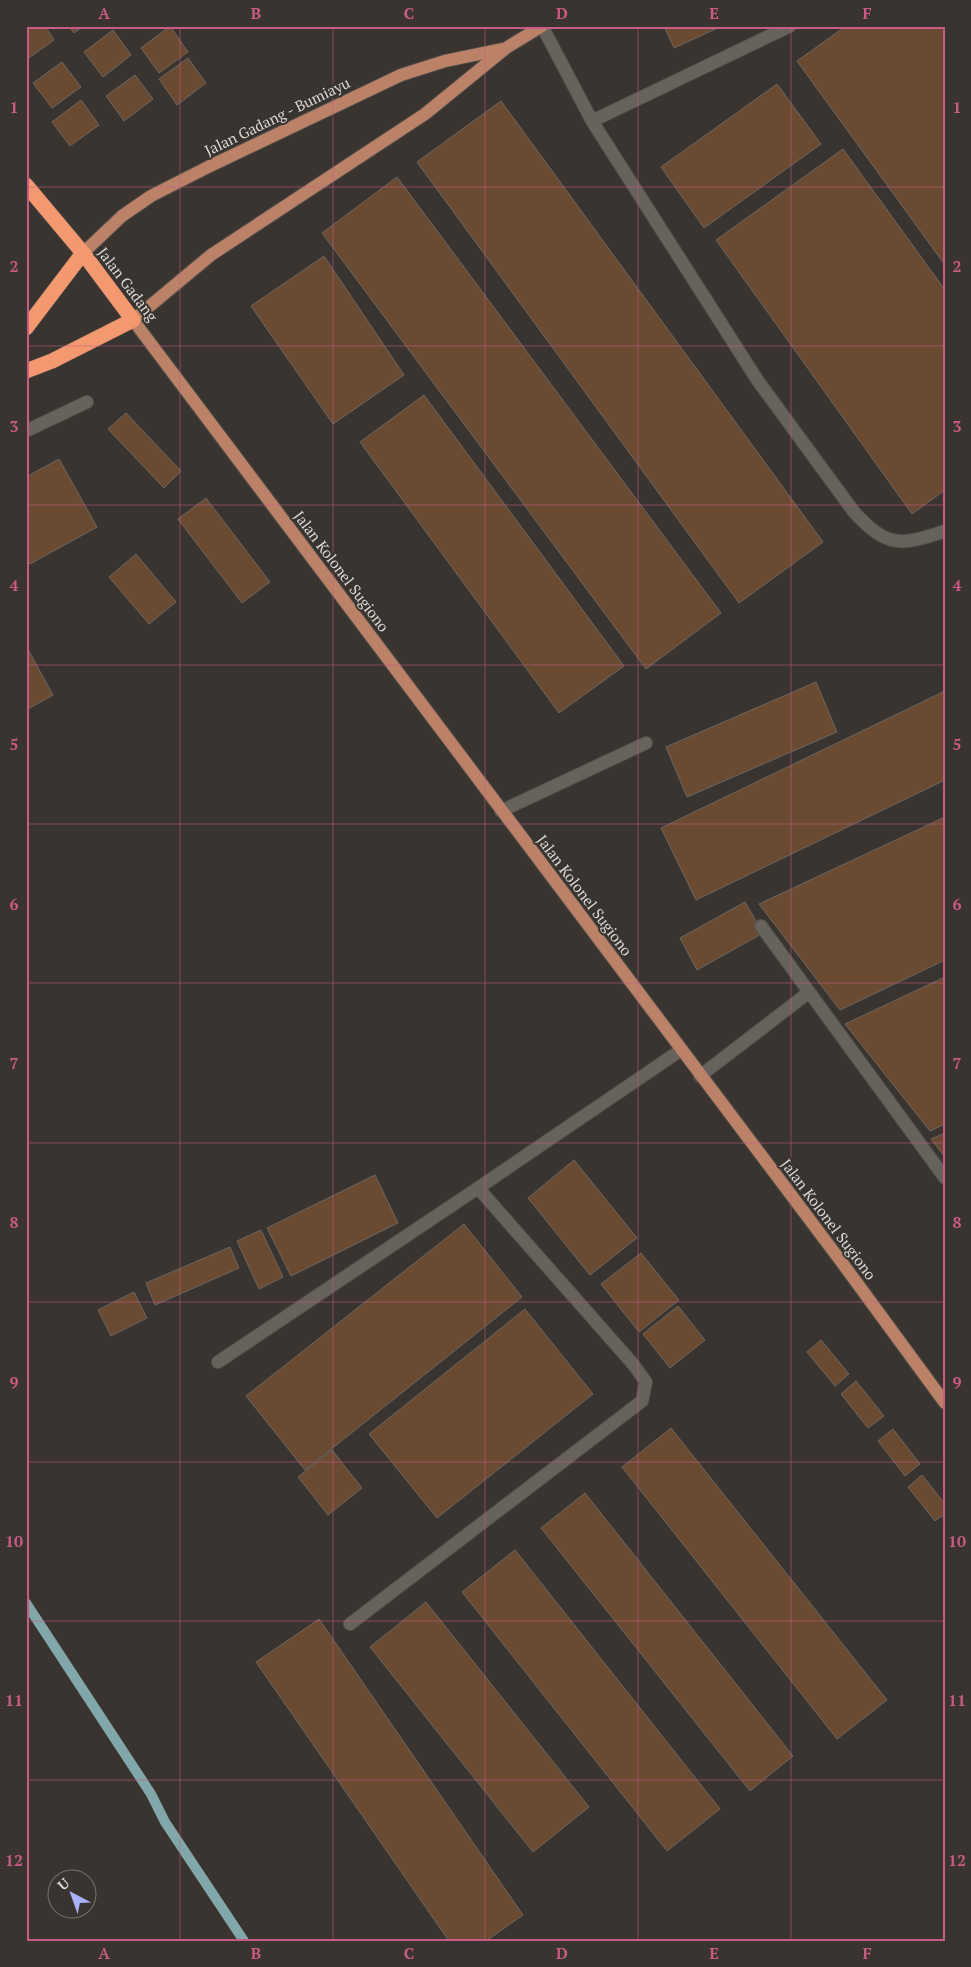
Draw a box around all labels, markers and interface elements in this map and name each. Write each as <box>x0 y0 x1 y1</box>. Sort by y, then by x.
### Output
text: A <box>98 2 110 24</box>
text: B <box>251 2 261 24</box>
text: C <box>404 2 414 24</box>
text: D <box>556 2 568 24</box>
text: E <box>709 2 719 24</box>
text: F <box>862 2 872 24</box>
street label: Jalan Gadang - Bumiayu <box>201 72 353 160</box>
text: 1 <box>9 96 19 118</box>
text: 1 <box>952 96 962 118</box>
street label: Jalan Gadang <box>94 243 163 326</box>
text: 2 <box>9 255 19 277</box>
text: 2 <box>952 255 962 277</box>
text: 3 <box>9 415 19 437</box>
text: 3 <box>952 415 962 437</box>
street label: Jalan Kolonel Sugiono <box>290 506 394 636</box>
text: 4 <box>9 574 19 596</box>
text: 4 <box>952 574 962 596</box>
text: 5 <box>9 733 19 755</box>
text: 5 <box>952 733 962 755</box>
street label: Jalan Kolonel Sugiono <box>533 830 637 960</box>
text: 6 <box>9 893 19 915</box>
text: 6 <box>952 893 962 915</box>
text: 7 <box>9 1052 19 1074</box>
text: 7 <box>952 1052 962 1074</box>
street label: Jalan Kolonel Sugiono <box>777 1154 881 1284</box>
text: 8 <box>9 1211 19 1233</box>
text: 8 <box>952 1211 962 1233</box>
text: 9 <box>9 1371 19 1393</box>
text: 9 <box>952 1371 962 1393</box>
text: 10 <box>5 1530 23 1552</box>
text: 10 <box>948 1530 966 1552</box>
text: 11 <box>5 1689 23 1711</box>
text: 11 <box>948 1689 966 1711</box>
text: 12 <box>5 1849 23 1871</box>
text: 12 <box>948 1849 966 1871</box>
north arrow <box>48 1870 98 1920</box>
text: U <box>53 1873 73 1894</box>
text: A <box>98 1942 110 1964</box>
text: B <box>251 1942 261 1964</box>
text: C <box>404 1942 414 1964</box>
text: D <box>556 1942 568 1964</box>
text: E <box>709 1942 719 1964</box>
text: F <box>862 1942 872 1964</box>

